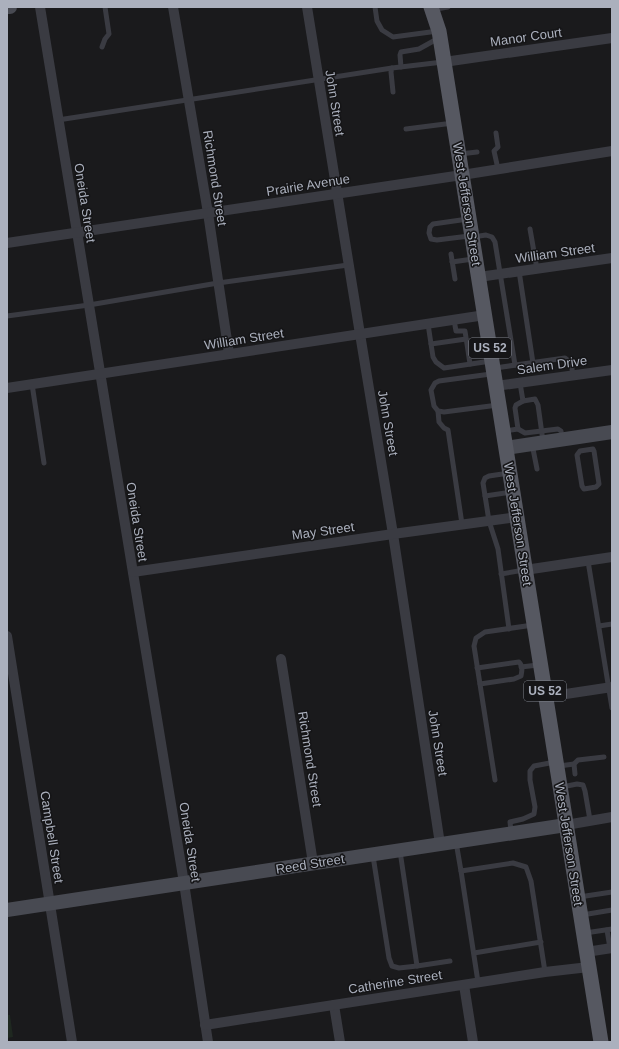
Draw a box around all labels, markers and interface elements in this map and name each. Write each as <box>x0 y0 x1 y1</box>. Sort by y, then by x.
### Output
street label: Manor Court <box>489 24 563 49</box>
street label: John Street <box>322 69 348 137</box>
street label: Richmond Street <box>200 129 230 227</box>
street label: West Jefferson Street <box>450 141 484 267</box>
street label: Oneida Street <box>71 162 99 244</box>
street label: Prairie Avenue <box>265 171 351 199</box>
street label: William Street <box>514 240 596 266</box>
street label: William Street <box>203 325 285 353</box>
road number: US 52 <box>469 338 511 358</box>
street label: Salem Drive <box>516 353 588 377</box>
street label: John Street <box>375 389 401 457</box>
street label: West Jefferson Street <box>501 461 535 587</box>
street label: Oneida Street <box>123 481 151 563</box>
street label: May Street <box>291 519 356 543</box>
road number: US 52 <box>524 681 566 701</box>
street label: John Street <box>425 709 451 777</box>
street label: Richmond Street <box>295 710 325 808</box>
street label: West Jefferson Street <box>552 781 586 907</box>
street label: Campbell Street <box>37 790 67 885</box>
street label: Oneida Street <box>176 801 204 883</box>
street label: Reed Street <box>275 851 346 877</box>
street label: Catherine Street <box>347 967 443 997</box>

